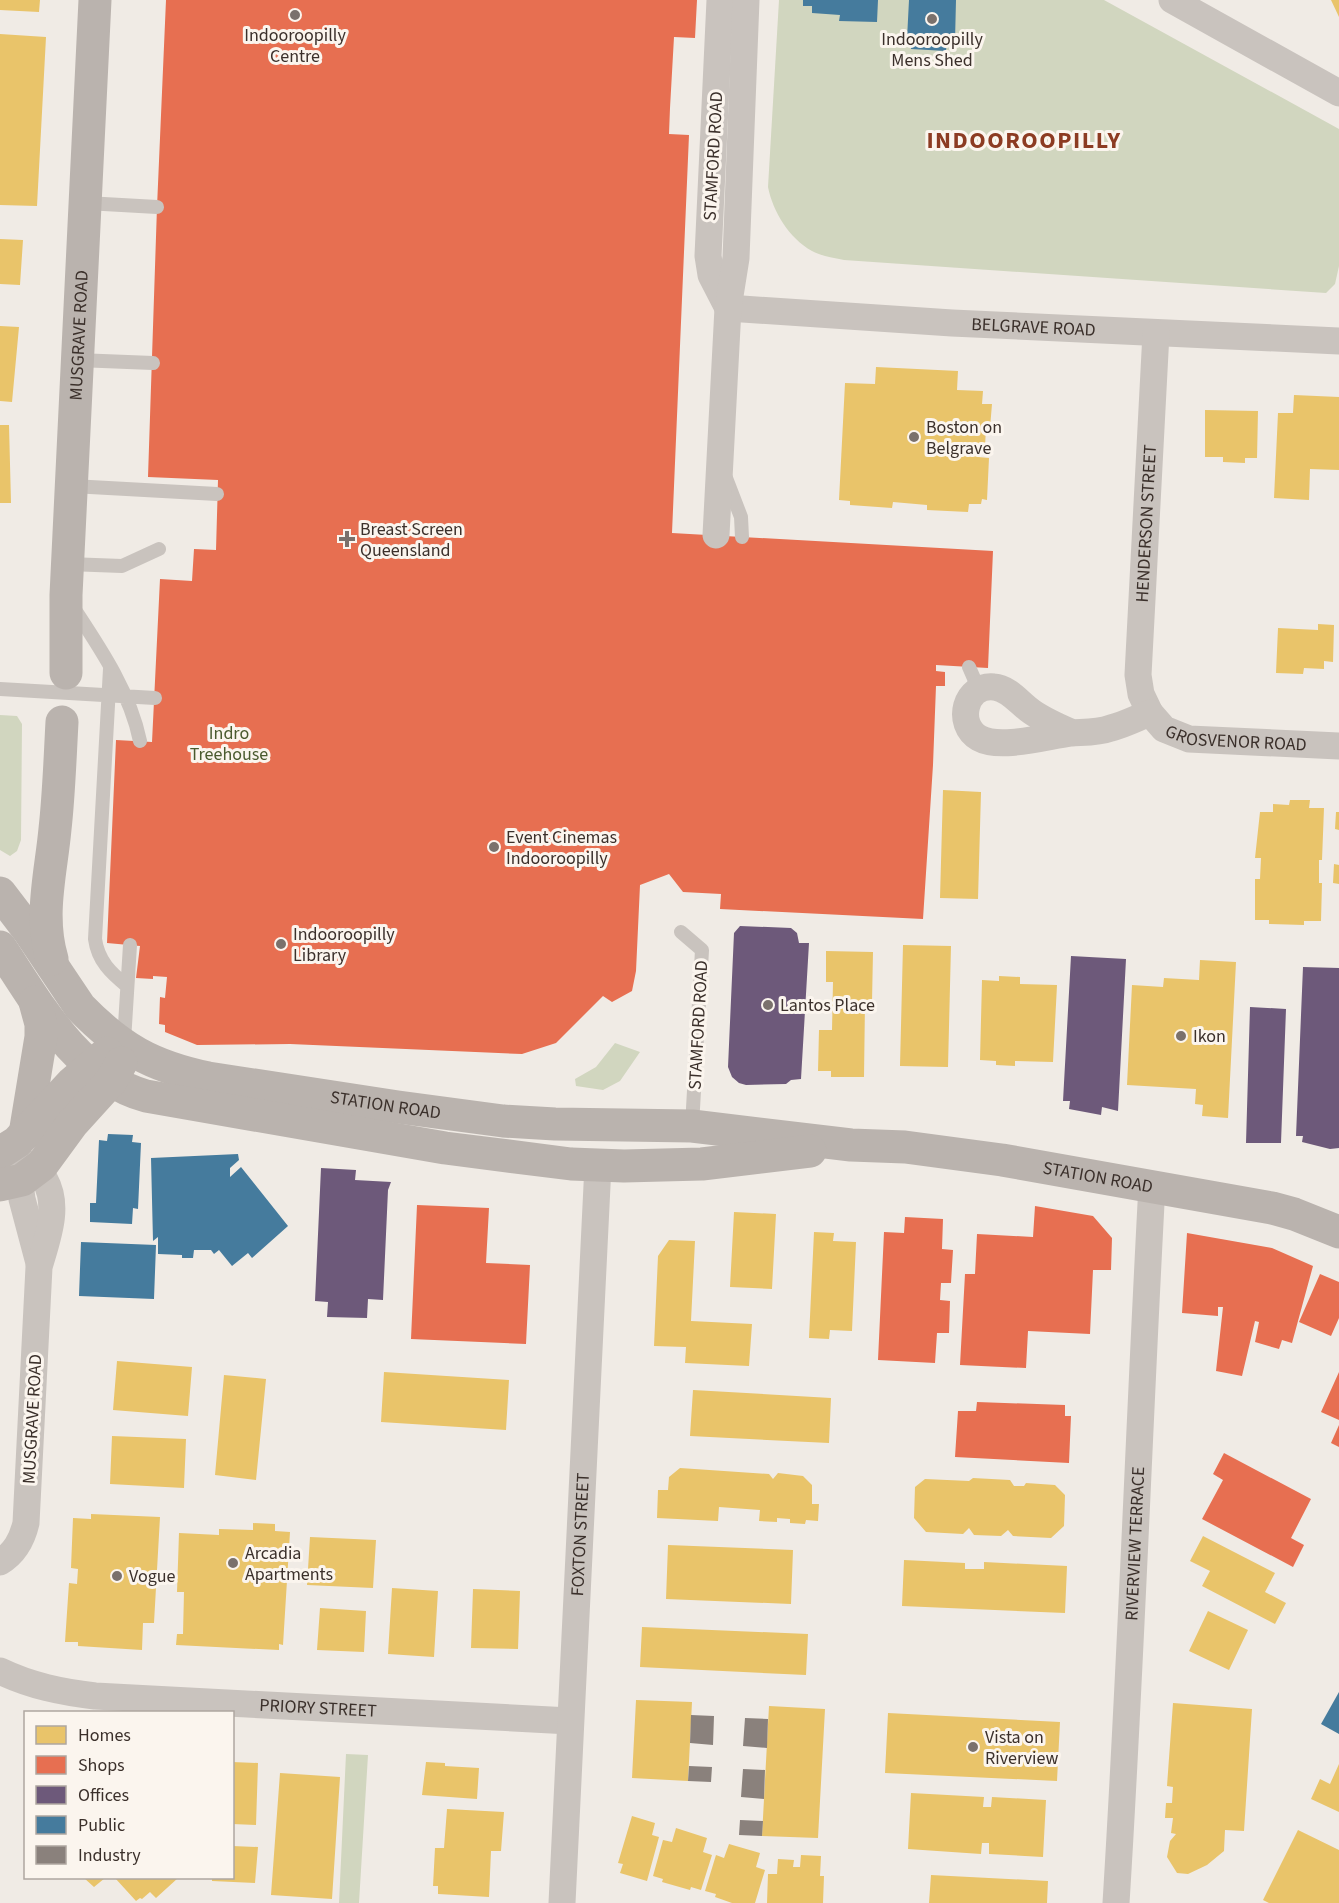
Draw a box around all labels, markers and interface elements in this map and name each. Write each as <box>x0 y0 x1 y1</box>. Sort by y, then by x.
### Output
marker: Indooroopilly Centre <box>288 8 302 22</box>
marker: Indooroopilly Mens Shed <box>925 12 939 26</box>
place label: Indooroopilly Centre <box>244 23 346 69</box>
place label: Indooroopilly Mens Shed <box>881 27 983 73</box>
street label: STAMFORD ROAD <box>698 91 729 221</box>
district label: INDOOROOPILLY <box>926 123 1122 158</box>
street label: MUSGRAVE ROAD <box>64 270 95 401</box>
street label: BELGRAVE ROAD <box>971 312 1096 343</box>
place label: Boston on Belgrave <box>926 415 1002 461</box>
marker: Boston on Belgrave <box>907 430 921 444</box>
street label: HENDERSON STREET <box>1130 444 1163 603</box>
place label: Breast Screen Queensland <box>360 517 463 563</box>
marker: Breast Screen Queensland <box>338 530 356 548</box>
street label: GROSVENOR ROAD <box>1162 719 1307 757</box>
park label: Indro Treehouse <box>190 721 268 767</box>
place label: Event Cinemas Indooroopilly <box>506 825 617 871</box>
marker: Event Cinemas Indooroopilly <box>487 840 501 854</box>
place label: Indooroopilly Library <box>293 922 395 968</box>
marker: Indooroopilly Library <box>274 937 288 951</box>
street label: STAMFORD ROAD <box>683 960 714 1090</box>
place label: Lantos Place <box>780 993 875 1018</box>
marker: Lantos Place <box>761 998 775 1012</box>
place label: Ikon <box>1193 1024 1226 1049</box>
marker: Ikon <box>1174 1029 1188 1043</box>
street label: STATION ROAD <box>328 1085 442 1126</box>
street label: STATION ROAD <box>1041 1155 1155 1200</box>
street label: MUSGRAVE ROAD <box>17 1353 48 1485</box>
street label: RIVERVIEW TERRACE <box>1119 1466 1151 1621</box>
street label: FOXTON STREET <box>565 1472 596 1597</box>
place label: Arcadia Apartments <box>245 1541 333 1587</box>
marker: Arcadia Apartments <box>226 1556 240 1570</box>
place label: Vogue <box>129 1564 176 1589</box>
marker: Vogue <box>110 1569 124 1583</box>
street label: PRIORY STREET <box>259 1693 378 1724</box>
legend <box>24 1711 234 1879</box>
text: Homes <box>78 1723 131 1748</box>
place label: Vista on Riverview <box>985 1725 1058 1771</box>
marker: Vista on Riverview <box>966 1740 980 1754</box>
text: Shops <box>78 1753 125 1778</box>
text: Offices <box>78 1783 129 1808</box>
text: Public <box>78 1813 125 1838</box>
text: Industry <box>78 1843 141 1868</box>

